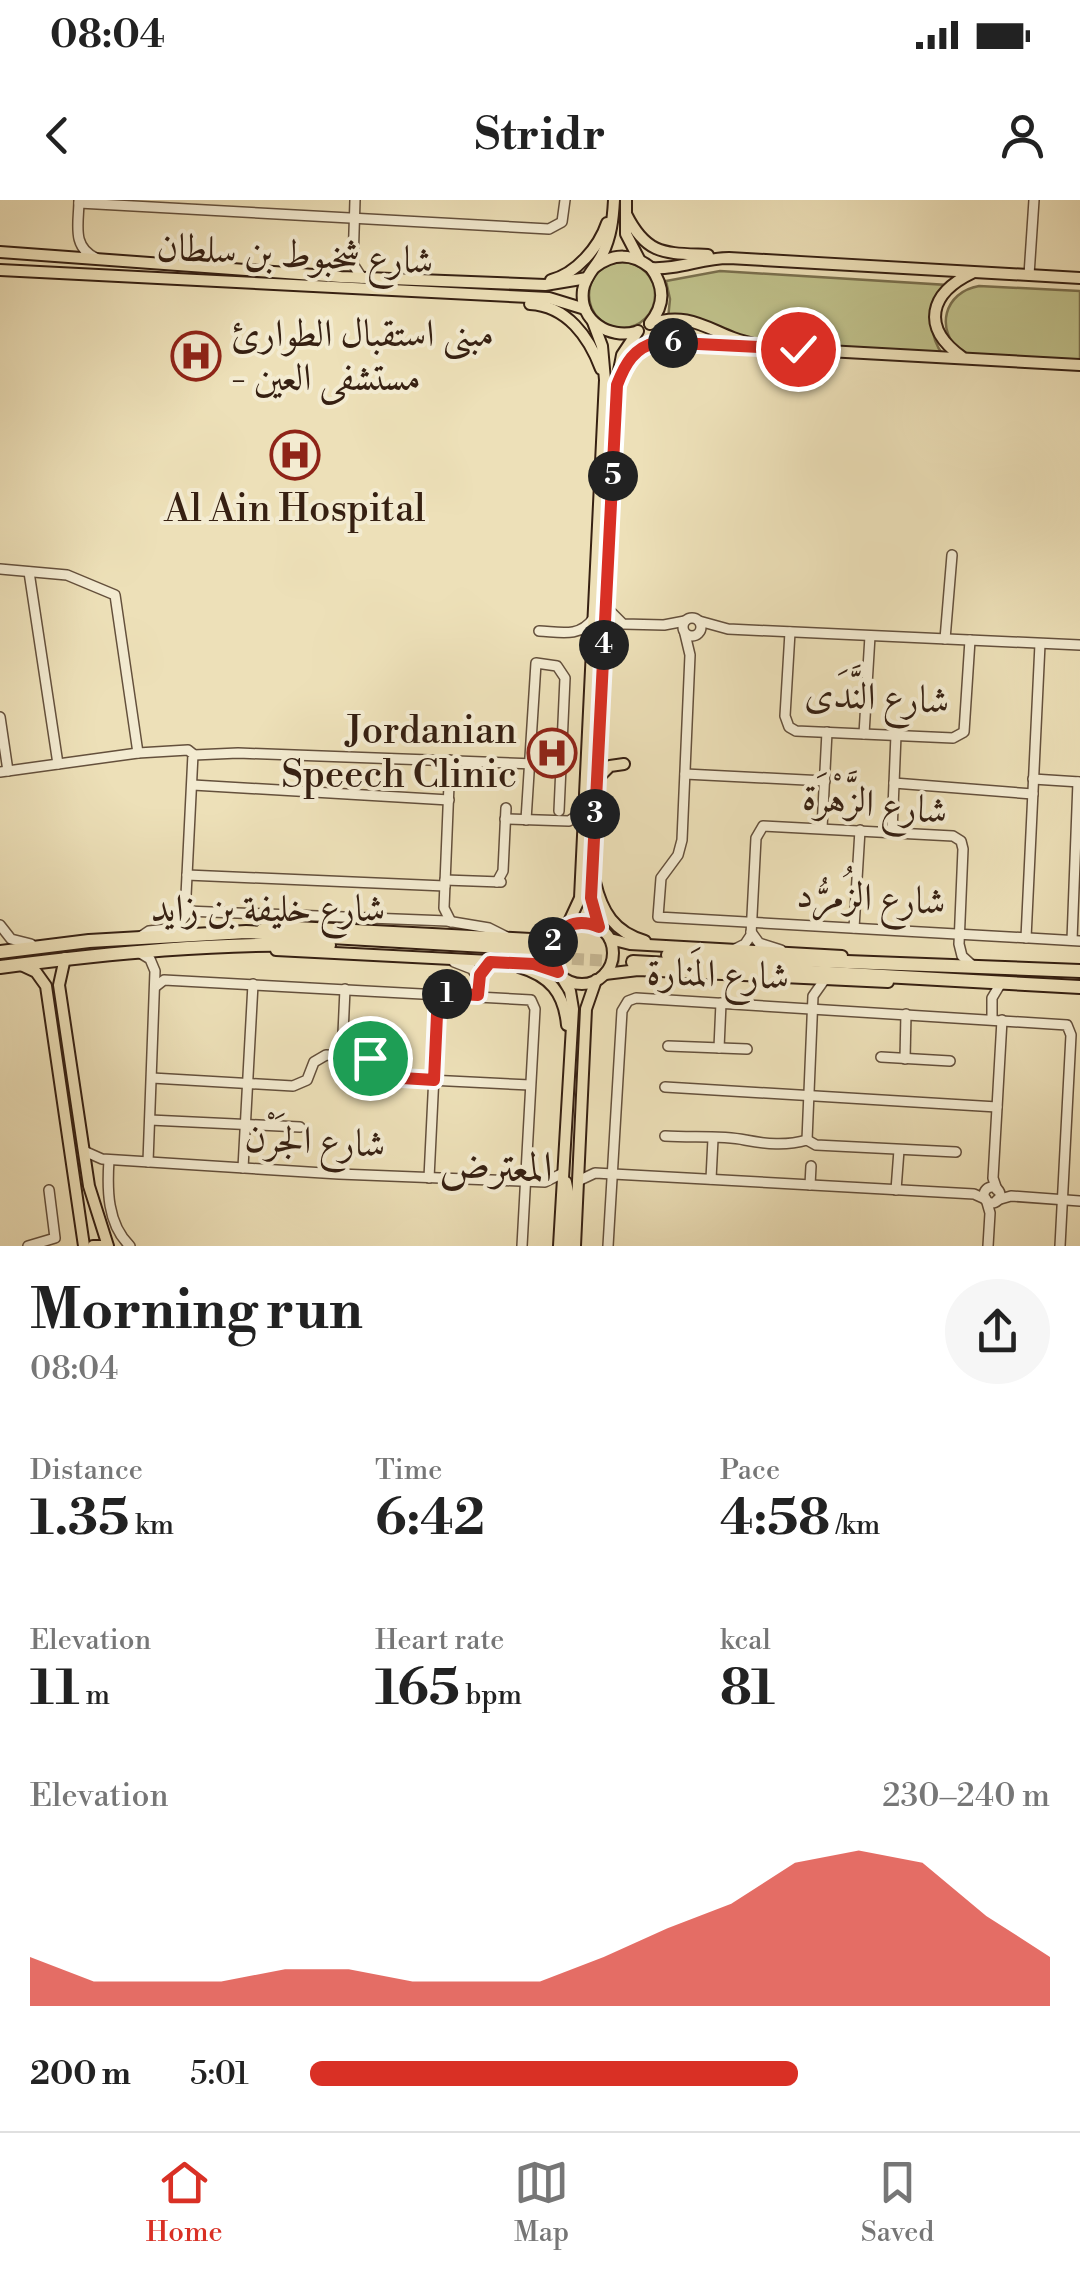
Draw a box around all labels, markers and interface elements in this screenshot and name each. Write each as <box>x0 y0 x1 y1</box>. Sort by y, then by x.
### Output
text: 08:04 <box>50 12 165 59</box>
text: Stridr <box>474 107 606 164</box>
icon: back <box>30 108 85 163</box>
icon: person <box>995 108 1050 163</box>
street label: شارع شخبوط بن سلطان <box>155 224 435 292</box>
pin <box>756 307 841 392</box>
place label: مبنى استقبال الطوارئ - مستشفى العين <box>231 311 494 405</box>
pin: 6 <box>648 318 698 368</box>
icon: check <box>771 322 826 377</box>
text: 6 <box>664 325 682 360</box>
hospital icon: مبنى استقبال الطوارئ - مستشفى العين <box>170 330 222 382</box>
hospital icon: Al Ain Hospital <box>269 429 321 481</box>
pin: 5 <box>588 451 638 501</box>
text: 5 <box>604 458 622 493</box>
place label: Al Ain Hospital <box>163 486 426 533</box>
pin: 4 <box>579 620 629 670</box>
text: 4 <box>595 627 613 662</box>
street label: شارع النَّدَى <box>803 661 951 731</box>
place label: Jordanian Speech Clinic <box>281 708 517 799</box>
hospital icon: Jordanian Speech Clinic <box>526 727 578 779</box>
street label: شارع الزَّهْرَة <box>800 764 951 842</box>
pin: 3 <box>570 789 620 839</box>
text: 3 <box>587 796 603 831</box>
street label: شارع الزُمرُّد <box>795 863 947 932</box>
street label: شارع خليفة بن زايد <box>151 886 385 939</box>
pin: 2 <box>528 917 578 967</box>
text: 2 <box>544 924 562 959</box>
street label: شارع المَنارة <box>646 944 790 1007</box>
pin: 1 <box>422 969 472 1019</box>
text: 1 <box>440 976 454 1011</box>
pin <box>328 1016 413 1101</box>
icon: arrive <box>343 1031 398 1086</box>
street label: شارع الجَرْن <box>243 1109 387 1175</box>
district label: المعترض <box>439 1142 553 1195</box>
text: Morning run <box>30 1277 363 1346</box>
button: share <box>945 1279 1050 1384</box>
text: 08:04 <box>30 1349 118 1389</box>
text: Distance <box>30 1453 143 1488</box>
text: Time <box>375 1453 442 1488</box>
text: Pace <box>720 1453 780 1488</box>
text: 1.35 <box>30 1488 129 1550</box>
text: 6:42 <box>375 1488 485 1550</box>
text: 4:58 <box>720 1488 830 1550</box>
text: km <box>129 1508 174 1543</box>
text: /km <box>830 1508 880 1543</box>
text: Elevation <box>30 1623 151 1658</box>
text: Heart rate <box>375 1623 504 1658</box>
text: kcal <box>720 1623 771 1658</box>
text: 11 <box>30 1658 80 1720</box>
text: 165 <box>375 1658 460 1720</box>
text: 81 <box>720 1658 775 1720</box>
text: m <box>80 1678 110 1713</box>
text: bpm <box>460 1678 522 1713</box>
text: Elevation <box>30 1776 169 1816</box>
text: 230–240 m <box>882 1776 1050 1816</box>
text: 200 m <box>30 2054 131 2094</box>
text: 5:01 <box>190 2054 249 2094</box>
tab: Home <box>146 2155 223 2250</box>
tab: Map <box>514 2155 569 2250</box>
tab: Saved <box>861 2155 934 2250</box>

